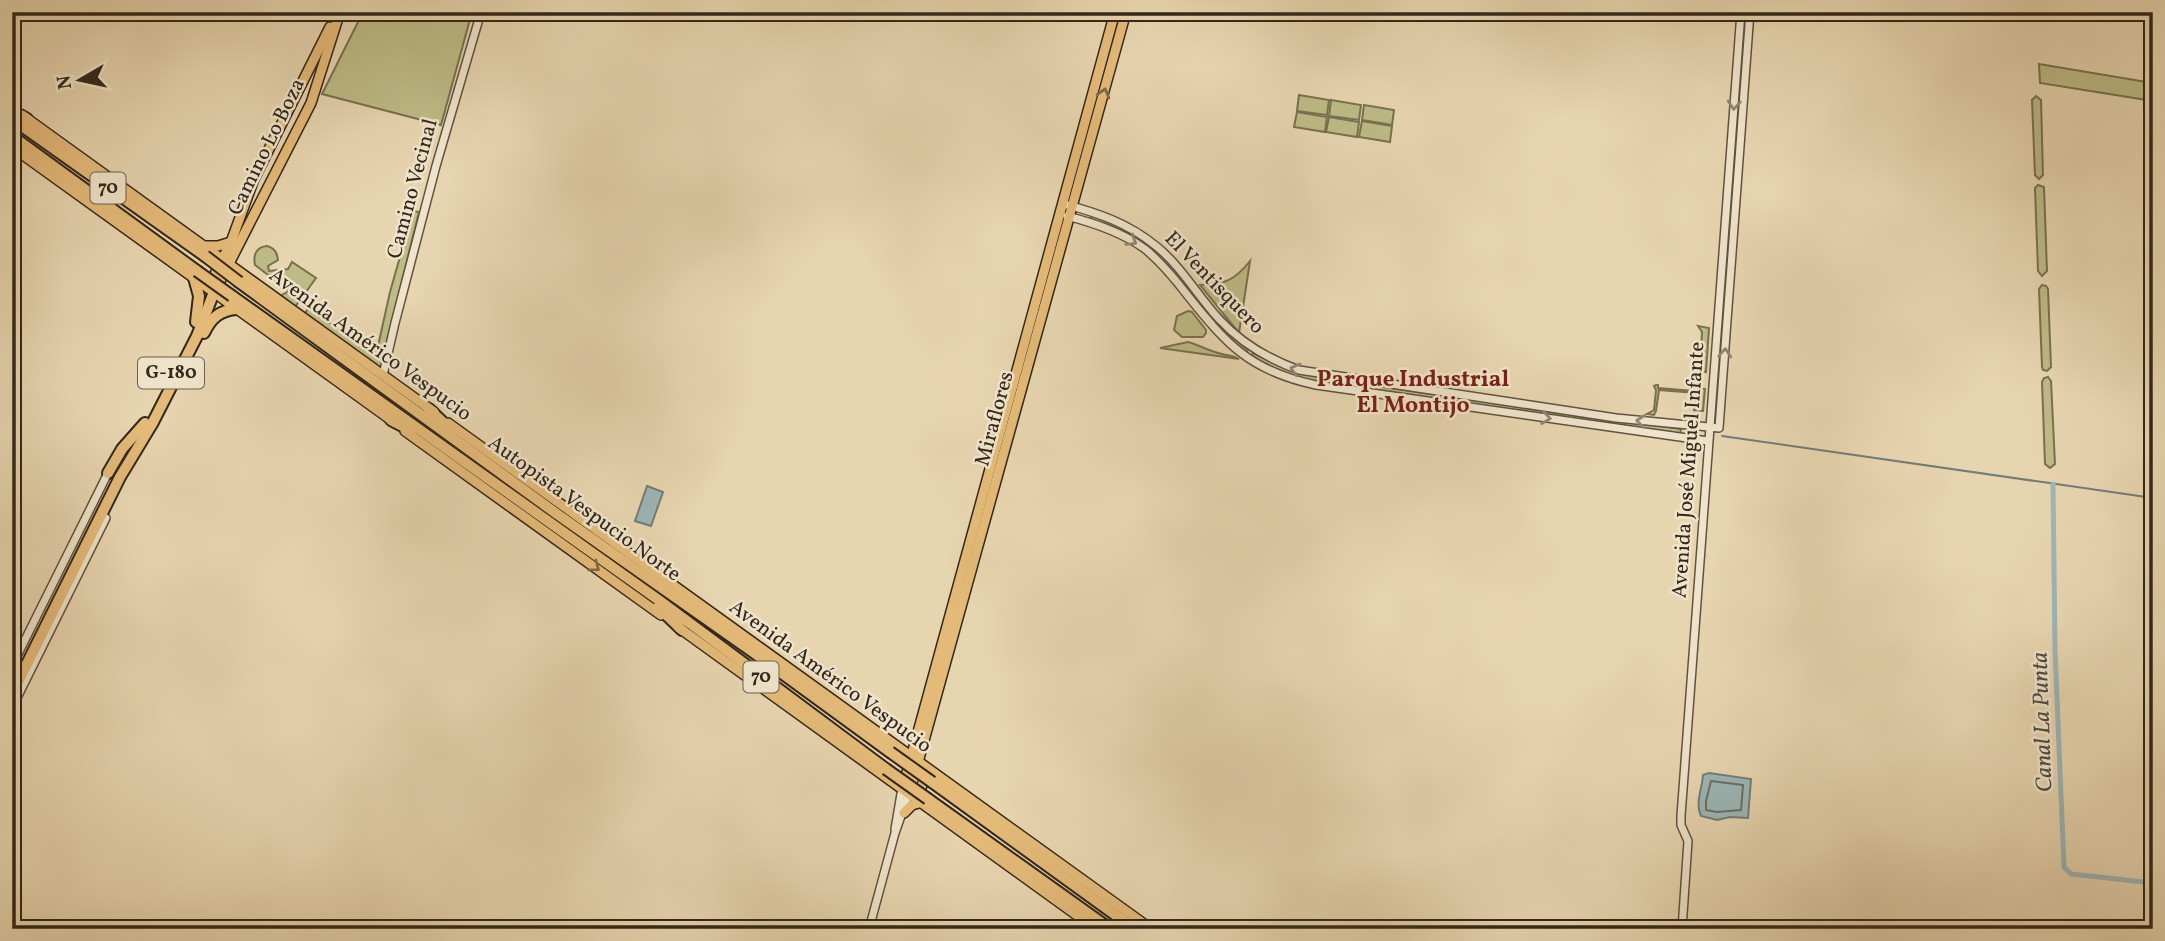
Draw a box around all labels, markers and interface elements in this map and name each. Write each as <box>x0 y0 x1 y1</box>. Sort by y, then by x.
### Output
north arrow <box>46 46 116 116</box>
text: N <box>51 73 79 91</box>
street label: Camino Lo Boza <box>221 74 313 220</box>
one-way arrow <box>1095 87 1110 99</box>
one-way arrow <box>1727 100 1742 111</box>
street label: Camino Vecinal <box>380 116 446 262</box>
road number: 70 <box>90 172 126 204</box>
street label: El Ventisquero <box>1157 225 1271 341</box>
one-way arrow <box>1124 233 1137 246</box>
street label: Avenida Américo Vespucio <box>263 261 477 429</box>
street label: Avenida José Miguel Infante <box>1666 341 1712 599</box>
one-way arrow <box>1717 347 1732 358</box>
road number: G-180 <box>138 358 204 388</box>
one-way arrow <box>1290 362 1302 377</box>
district label: Parque Industrial El Montijo <box>1317 364 1509 422</box>
street label: Miraflores <box>968 368 1022 470</box>
one-way arrow <box>1540 410 1552 425</box>
one-way arrow <box>1635 413 1647 428</box>
street label: Autopista Vespucio Norte <box>482 429 687 589</box>
one-way arrow <box>587 559 600 572</box>
street label: Avenida Américo Vespucio <box>723 593 937 761</box>
water label: Canal La Punta <box>2025 651 2061 793</box>
road number: 70 <box>744 662 778 692</box>

